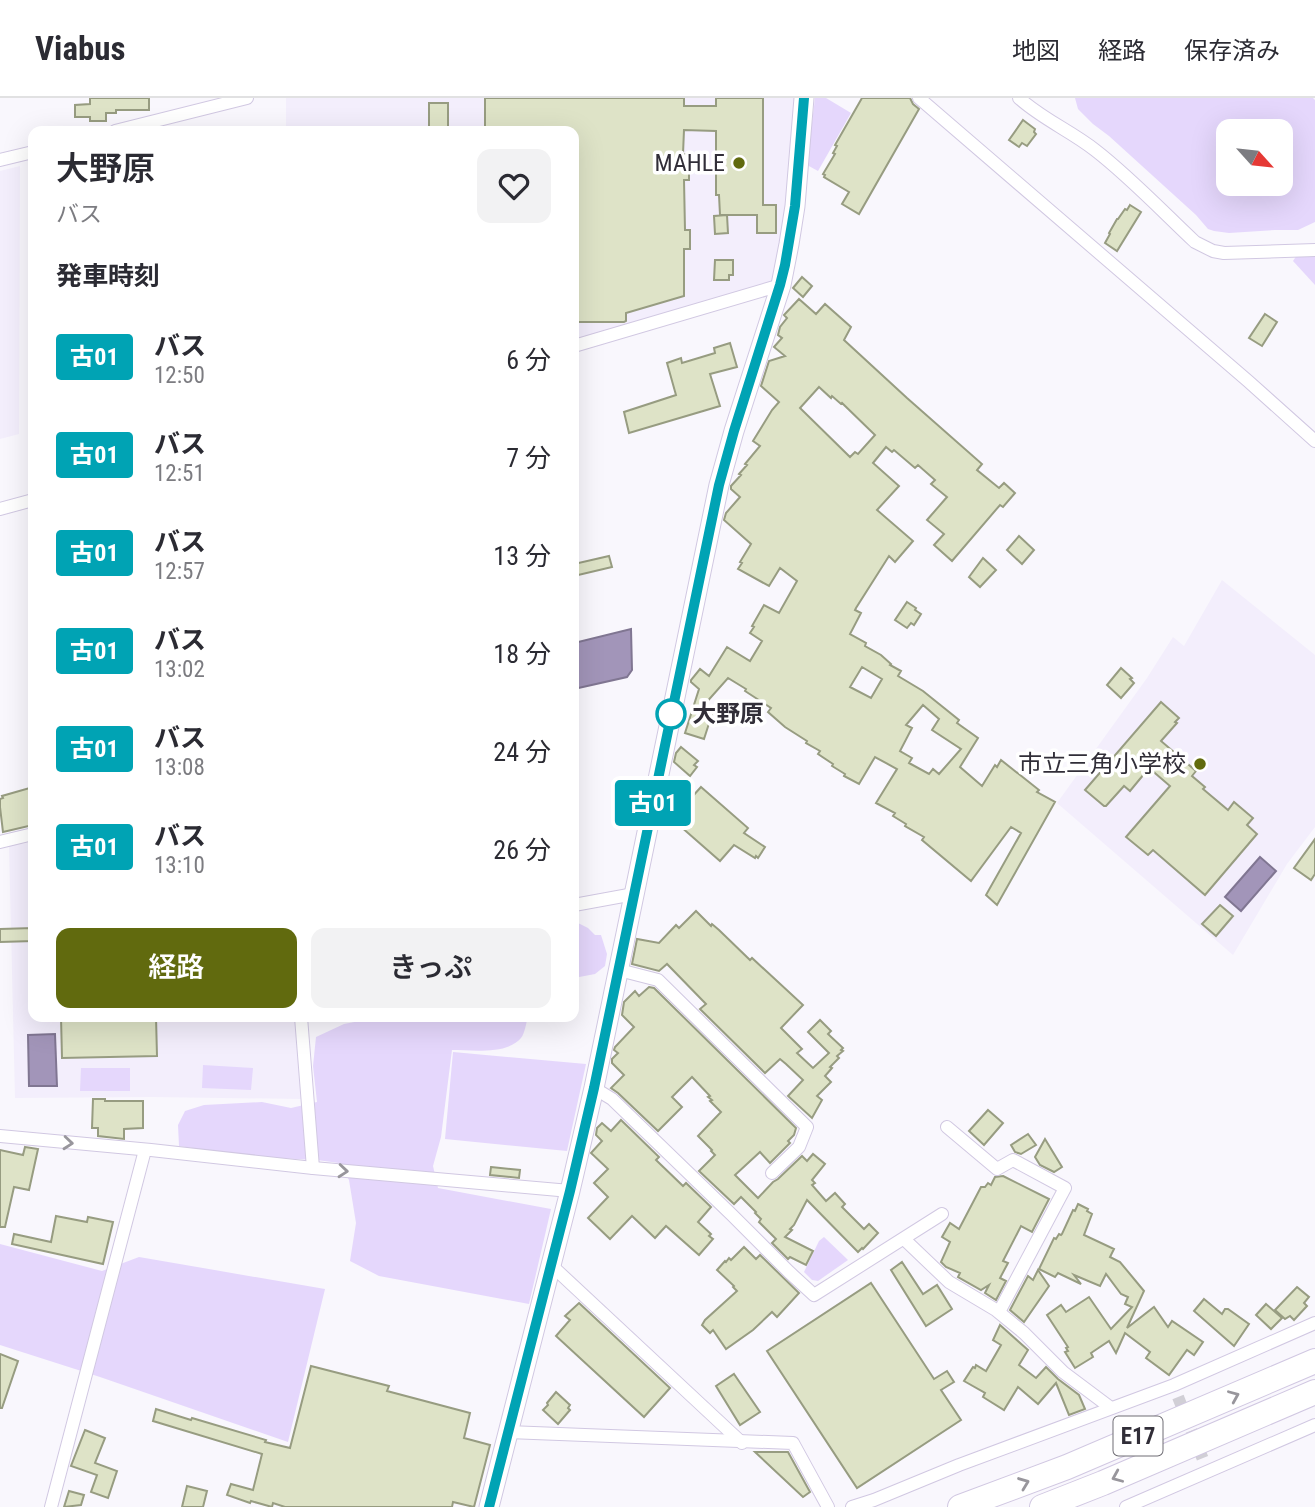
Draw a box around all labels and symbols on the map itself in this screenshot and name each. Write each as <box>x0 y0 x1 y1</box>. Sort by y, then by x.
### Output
north arrow <box>1216 119 1293 196</box>
place label: MAHLE <box>655 149 725 177</box>
marker: MAHLE <box>731 155 747 171</box>
marker: 大野原 <box>656 699 686 729</box>
place label: 大野原 <box>692 700 764 728</box>
place label: 市立三角小学校 <box>1018 750 1186 778</box>
marker: 市立三角小学校 <box>1192 756 1208 772</box>
line badge: 古01 <box>613 780 693 826</box>
one-way arrow <box>63 1135 74 1150</box>
one-way arrow <box>338 1163 349 1178</box>
one-way arrow <box>1227 1390 1239 1404</box>
road number: E17 <box>1114 1416 1162 1456</box>
one-way arrow <box>1112 1469 1125 1483</box>
one-way arrow <box>1017 1477 1029 1491</box>

